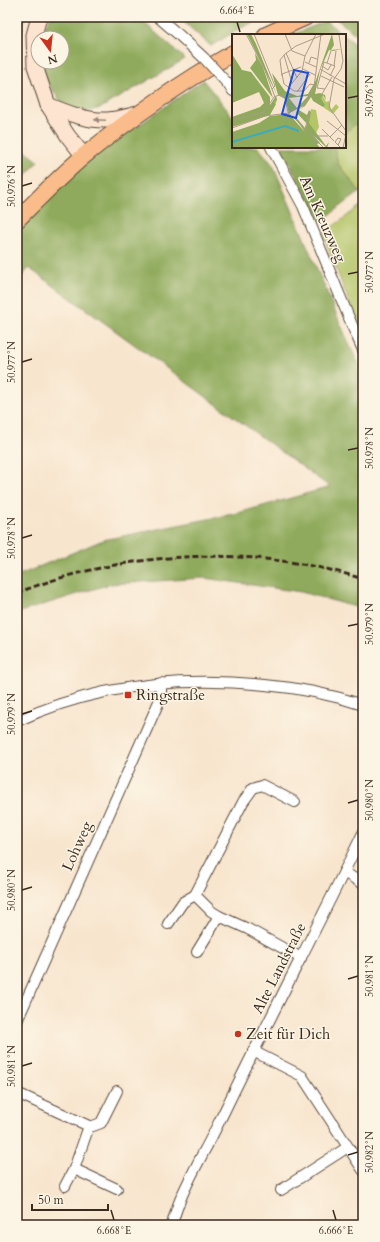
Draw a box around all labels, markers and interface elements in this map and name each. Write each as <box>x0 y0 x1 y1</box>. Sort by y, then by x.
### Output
text: 6.664°E <box>220 4 254 18</box>
north arrow <box>30 30 70 70</box>
inset map <box>232 34 346 148</box>
text: N <box>45 51 59 68</box>
text: 50.976°N <box>363 75 377 117</box>
one-way arrow <box>94 116 106 123</box>
text: 50.976°N <box>5 165 19 207</box>
street label: Am Kreuzweg <box>295 172 351 266</box>
text: 50.977°N <box>363 251 377 293</box>
text: 50.977°N <box>5 341 19 383</box>
text: 50.978°N <box>363 427 377 469</box>
text: 50.978°N <box>5 517 19 559</box>
text: 50.979°N <box>363 603 377 645</box>
place label: Ringstraße <box>136 685 205 705</box>
marker: Ringstraße <box>123 690 133 700</box>
text: 50.979°N <box>5 693 19 735</box>
text: 50.980°N <box>363 779 377 821</box>
street label: Lohweg <box>57 817 97 874</box>
text: 50.980°N <box>5 869 19 911</box>
street label: Alte Landstraße <box>247 919 311 1017</box>
text: 50.981°N <box>363 955 377 997</box>
place label: Zeit für Dich <box>246 1024 331 1044</box>
marker: Zeit für Dich <box>233 1029 243 1039</box>
text: 50.981°N <box>5 1045 19 1087</box>
text: 50.982°N <box>363 1131 377 1173</box>
scale bar <box>32 1186 108 1212</box>
text: 50 m <box>38 1192 65 1208</box>
text: 6.668°E <box>97 1224 131 1238</box>
text: 6.666°E <box>319 1224 353 1238</box>

